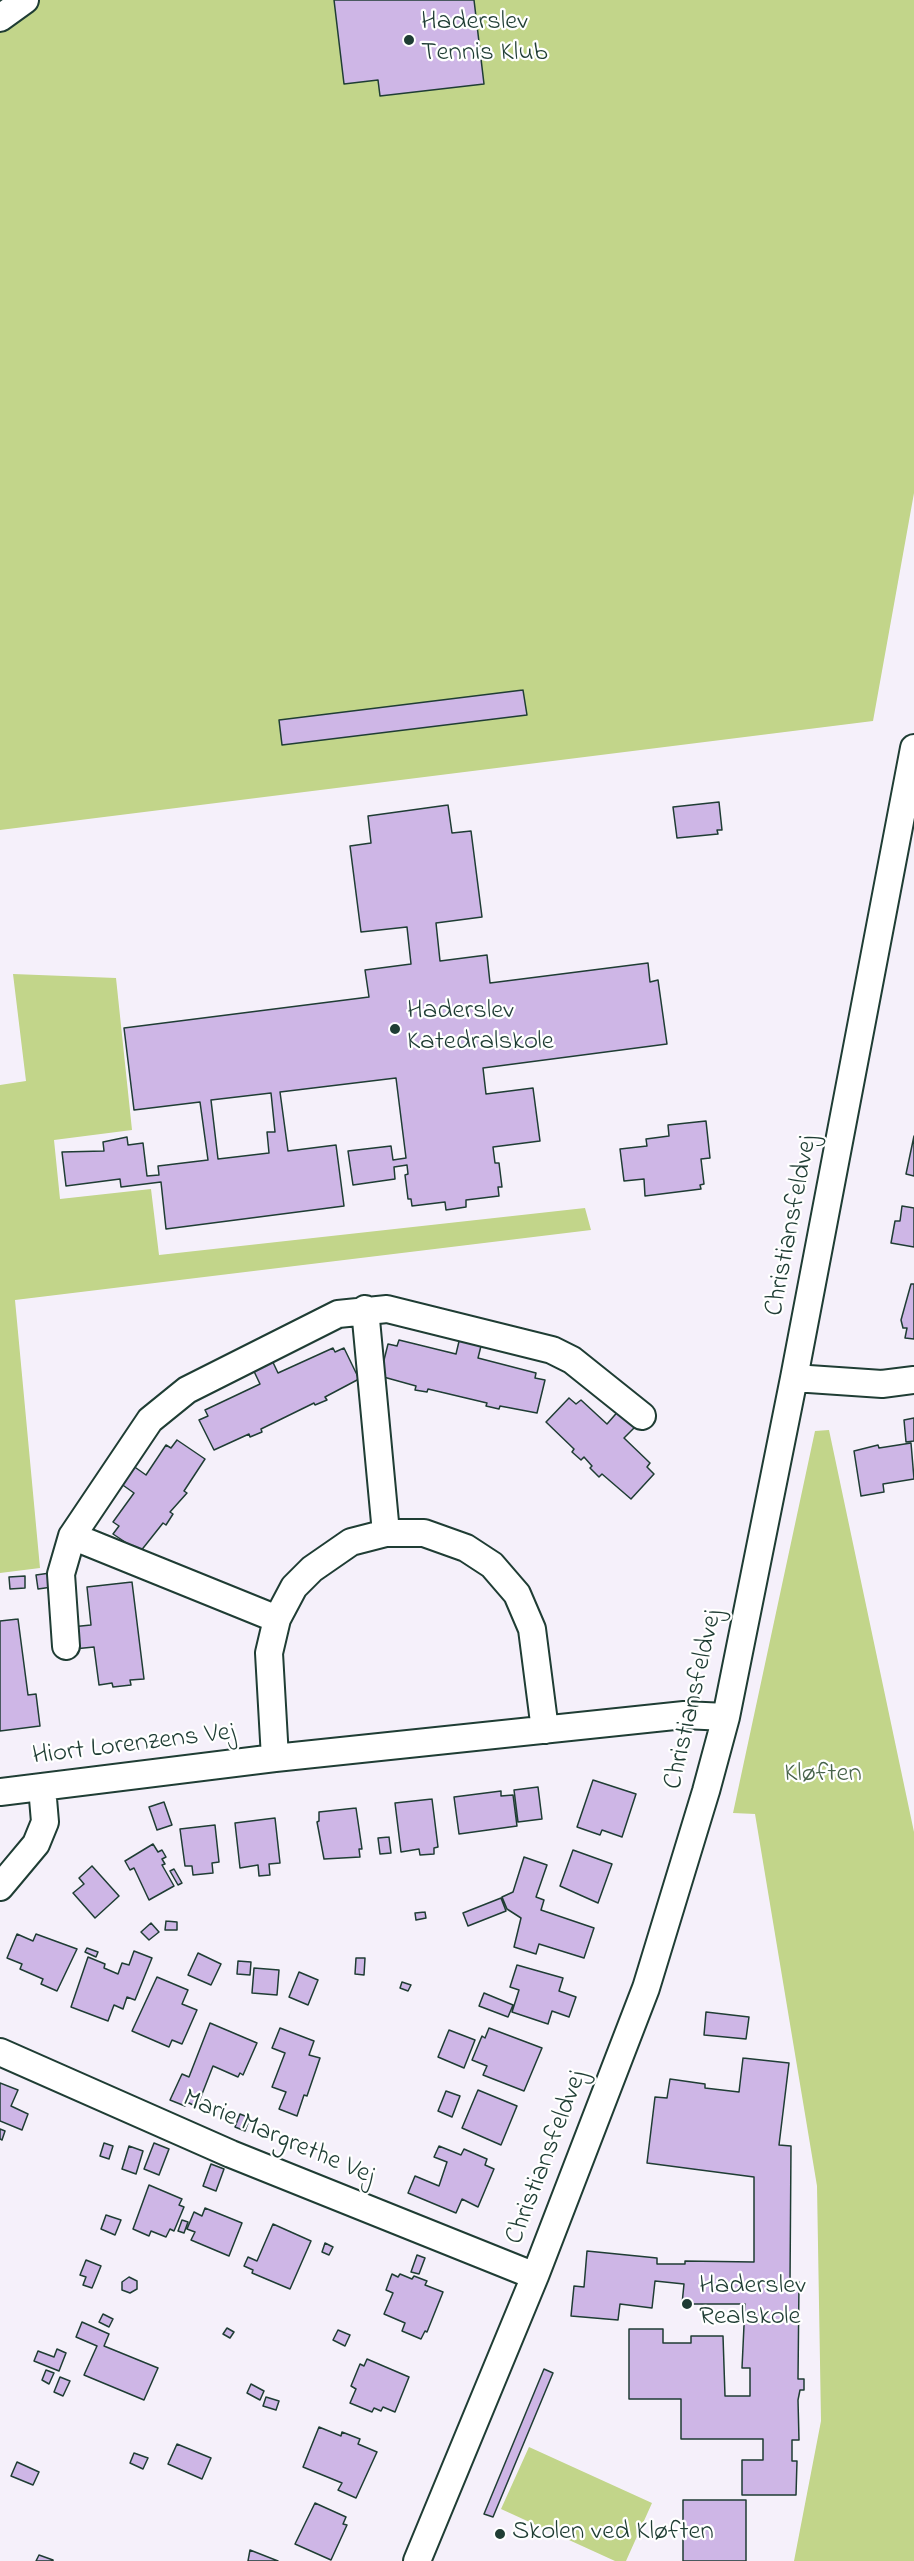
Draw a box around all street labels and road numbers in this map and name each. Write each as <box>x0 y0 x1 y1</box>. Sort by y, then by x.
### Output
street label: Christiansfeldvej <box>760 1133 826 1319</box>
street label: Christiansfeldvej <box>659 1607 731 1793</box>
street label: Hiort Lorenzens Vej <box>31 1717 237 1775</box>
street label: Christiansfeldvej <box>500 2067 596 2249</box>
street label: Marie Margrethe Vej <box>177 2084 379 2194</box>

